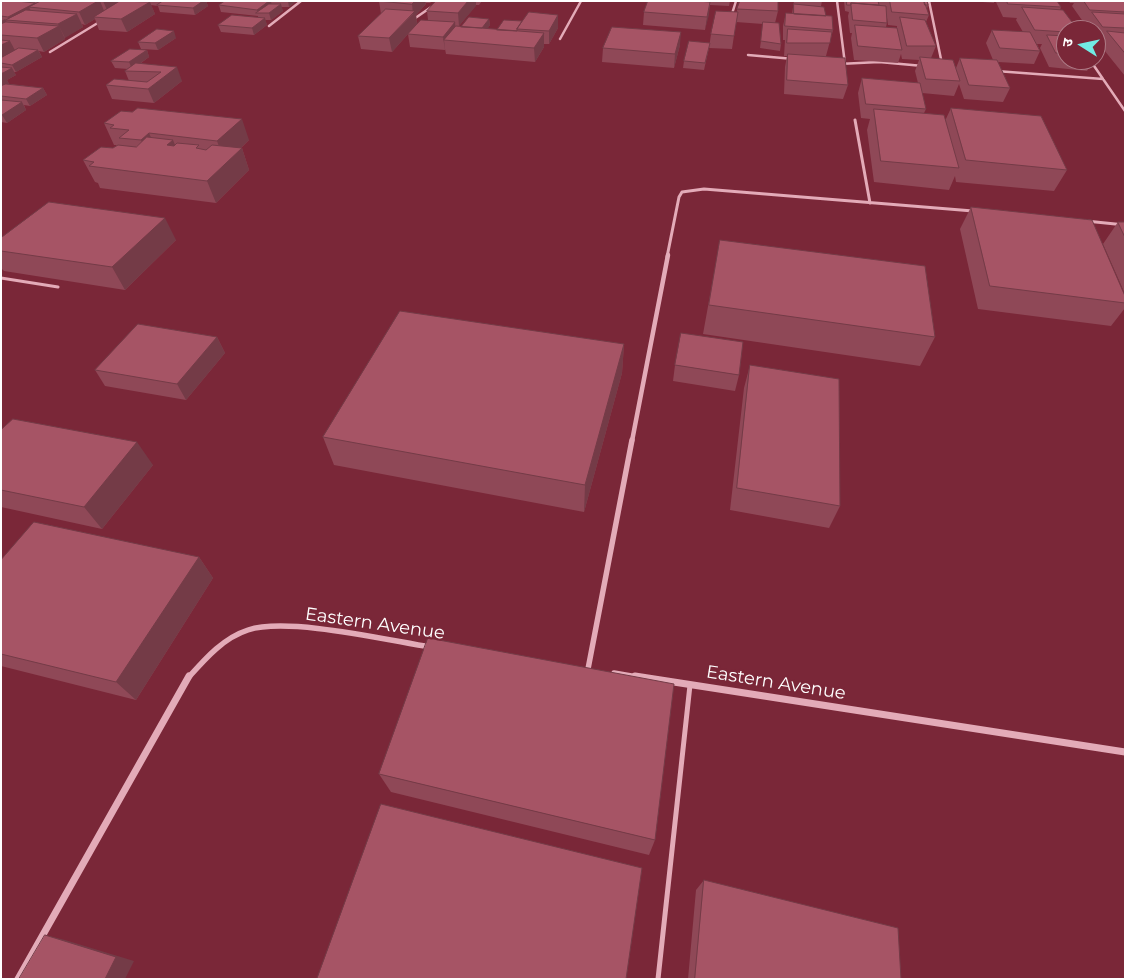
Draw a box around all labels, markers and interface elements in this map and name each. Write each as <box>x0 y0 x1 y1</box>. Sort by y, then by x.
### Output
north arrow <box>1056 20 1106 70</box>
text: उ <box>1058 37 1077 48</box>
street label: Eastern Avenue <box>304 603 446 645</box>
street label: Eastern Avenue <box>705 661 847 705</box>

